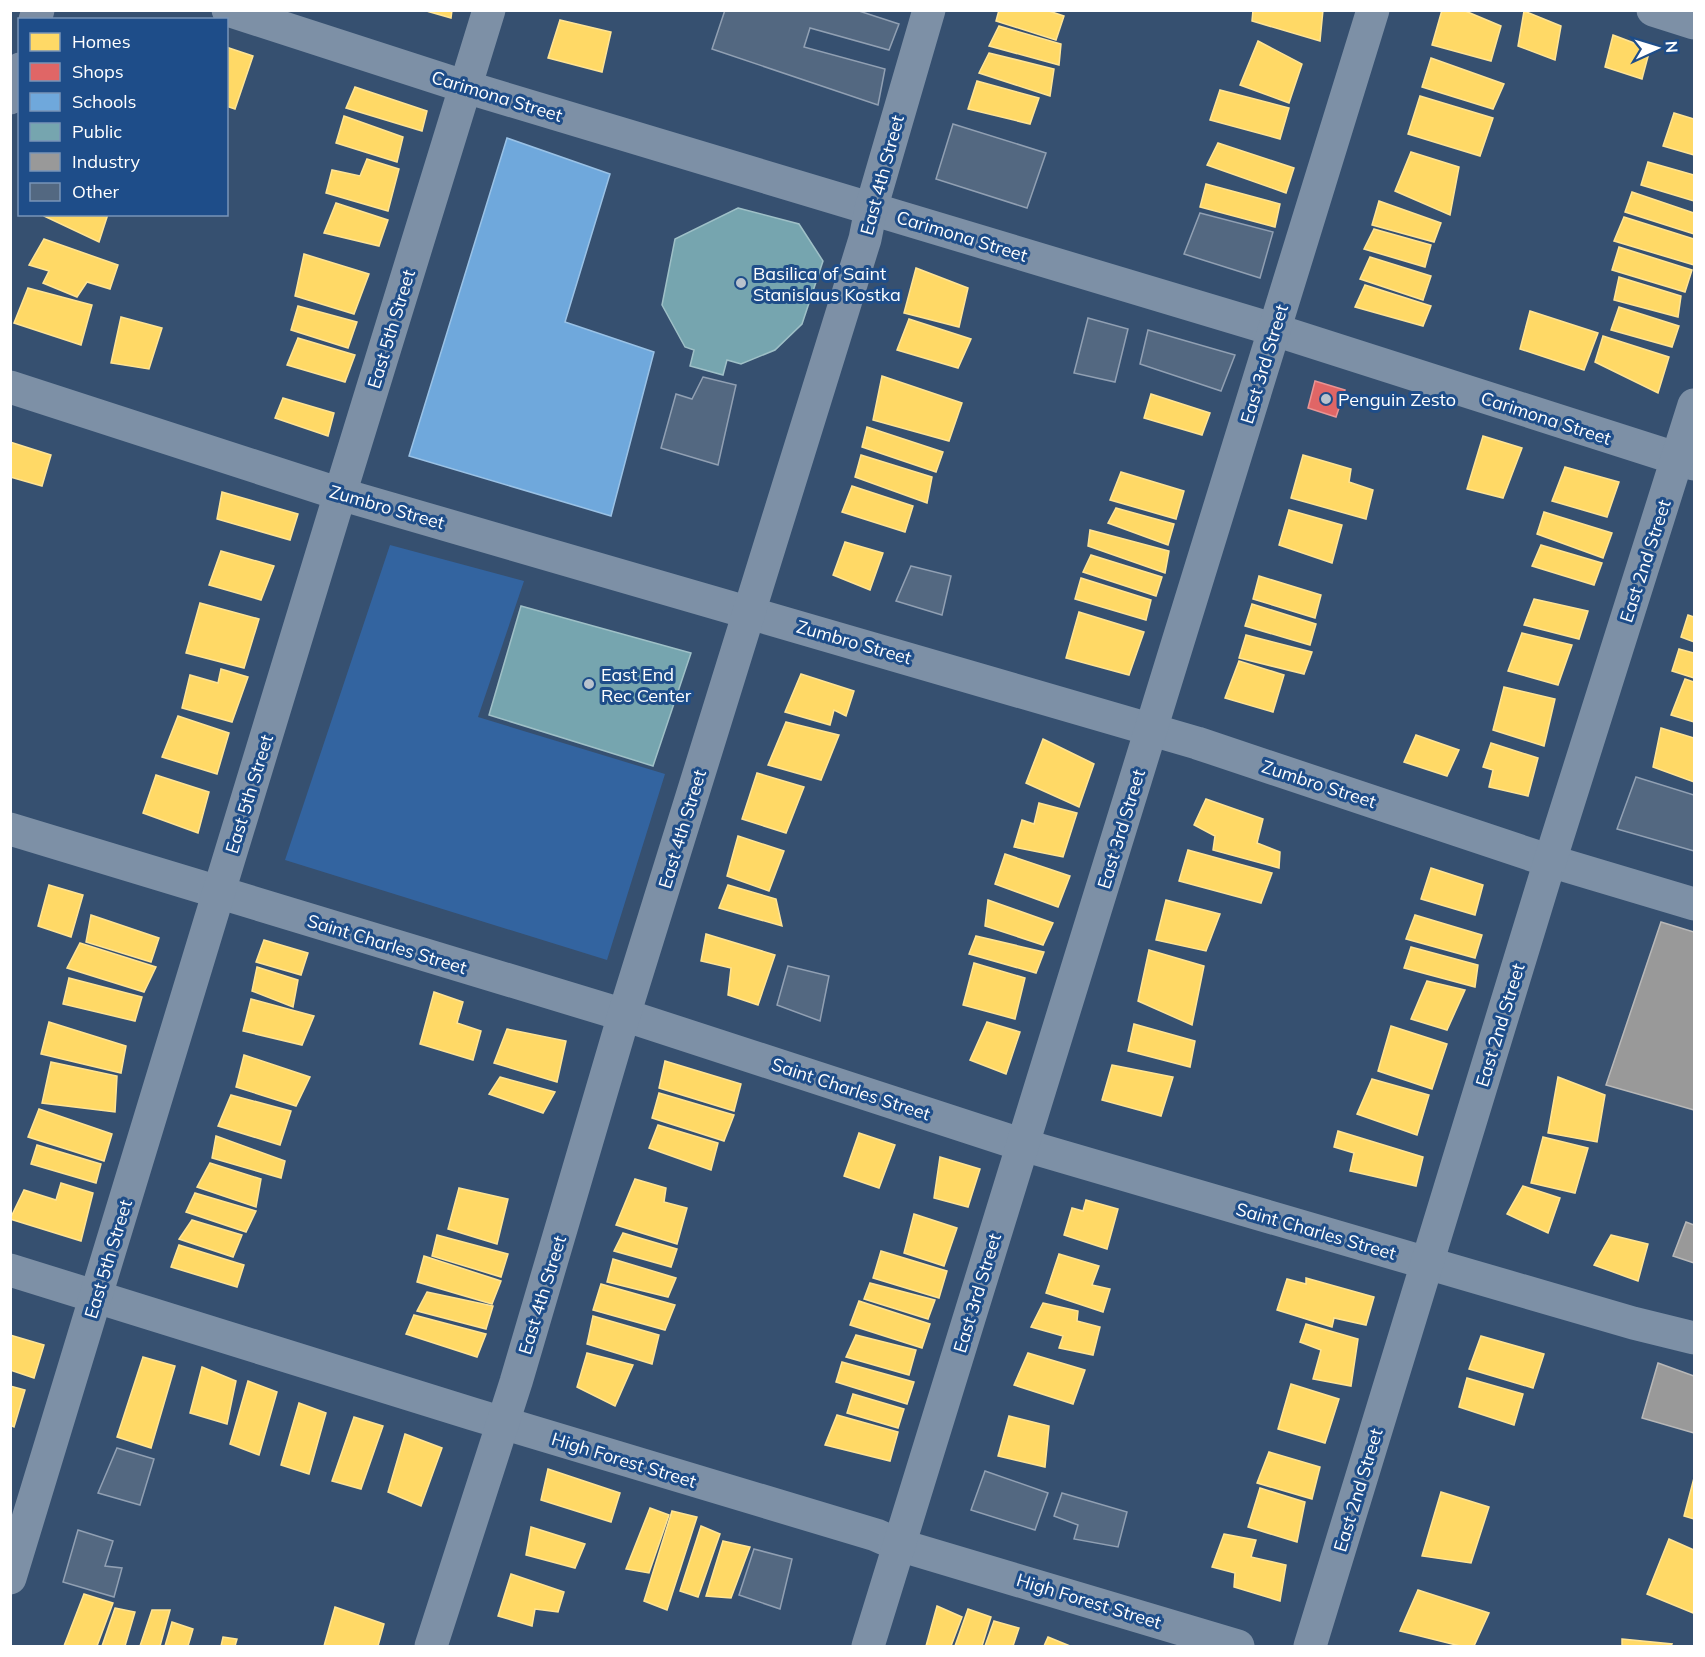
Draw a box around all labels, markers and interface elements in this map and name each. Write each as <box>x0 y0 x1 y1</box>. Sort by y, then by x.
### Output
legend <box>18 18 228 216</box>
north arrow <box>1627 18 1687 78</box>
text: Homes <box>72 30 131 53</box>
text: N <box>1662 40 1682 54</box>
text: Shops <box>72 60 124 83</box>
street label: Carimona Street <box>429 65 565 127</box>
text: Schools <box>72 90 137 113</box>
street label: East 4th Street <box>855 113 909 237</box>
text: Public <box>72 120 122 143</box>
text: Industry <box>72 150 141 173</box>
text: Other <box>72 180 120 203</box>
street label: Carimona Street <box>894 205 1030 267</box>
place label: Basilica of Saint Stanislaus Kostka <box>753 262 901 306</box>
street label: East 5th Street <box>362 267 420 391</box>
marker: Basilica of Saint Stanislaus Kostka <box>734 276 748 290</box>
street label: East 3rd Street <box>1235 302 1293 426</box>
street label: Carimona Street <box>1478 386 1614 450</box>
place label: Penguin Zesto <box>1338 388 1456 411</box>
marker: Penguin Zesto <box>1319 392 1333 406</box>
street label: Zumbro Street <box>327 480 447 534</box>
street label: East 2nd Street <box>1614 497 1676 625</box>
street label: Zumbro Street <box>794 615 914 669</box>
place label: East End Rec Center <box>601 663 692 707</box>
marker: East End Rec Center <box>582 677 596 691</box>
street label: East 5th Street <box>220 732 278 856</box>
street label: Zumbro Street <box>1259 755 1379 813</box>
street label: East 4th Street <box>653 767 711 891</box>
street label: East 3rd Street <box>1092 767 1150 891</box>
street label: Saint Charles Street <box>304 909 470 979</box>
street label: East 2nd Street <box>1470 961 1530 1089</box>
street label: Saint Charles Street <box>769 1052 933 1126</box>
street label: East 5th Street <box>79 1197 137 1321</box>
street label: Saint Charles Street <box>1233 1197 1399 1265</box>
street label: East 3rd Street <box>948 1231 1006 1355</box>
street label: East 4th Street <box>513 1233 571 1357</box>
street label: East 2nd Street <box>1328 1426 1388 1554</box>
street label: High Forest Street <box>549 1427 699 1493</box>
street label: High Forest Street <box>1014 1568 1164 1634</box>

